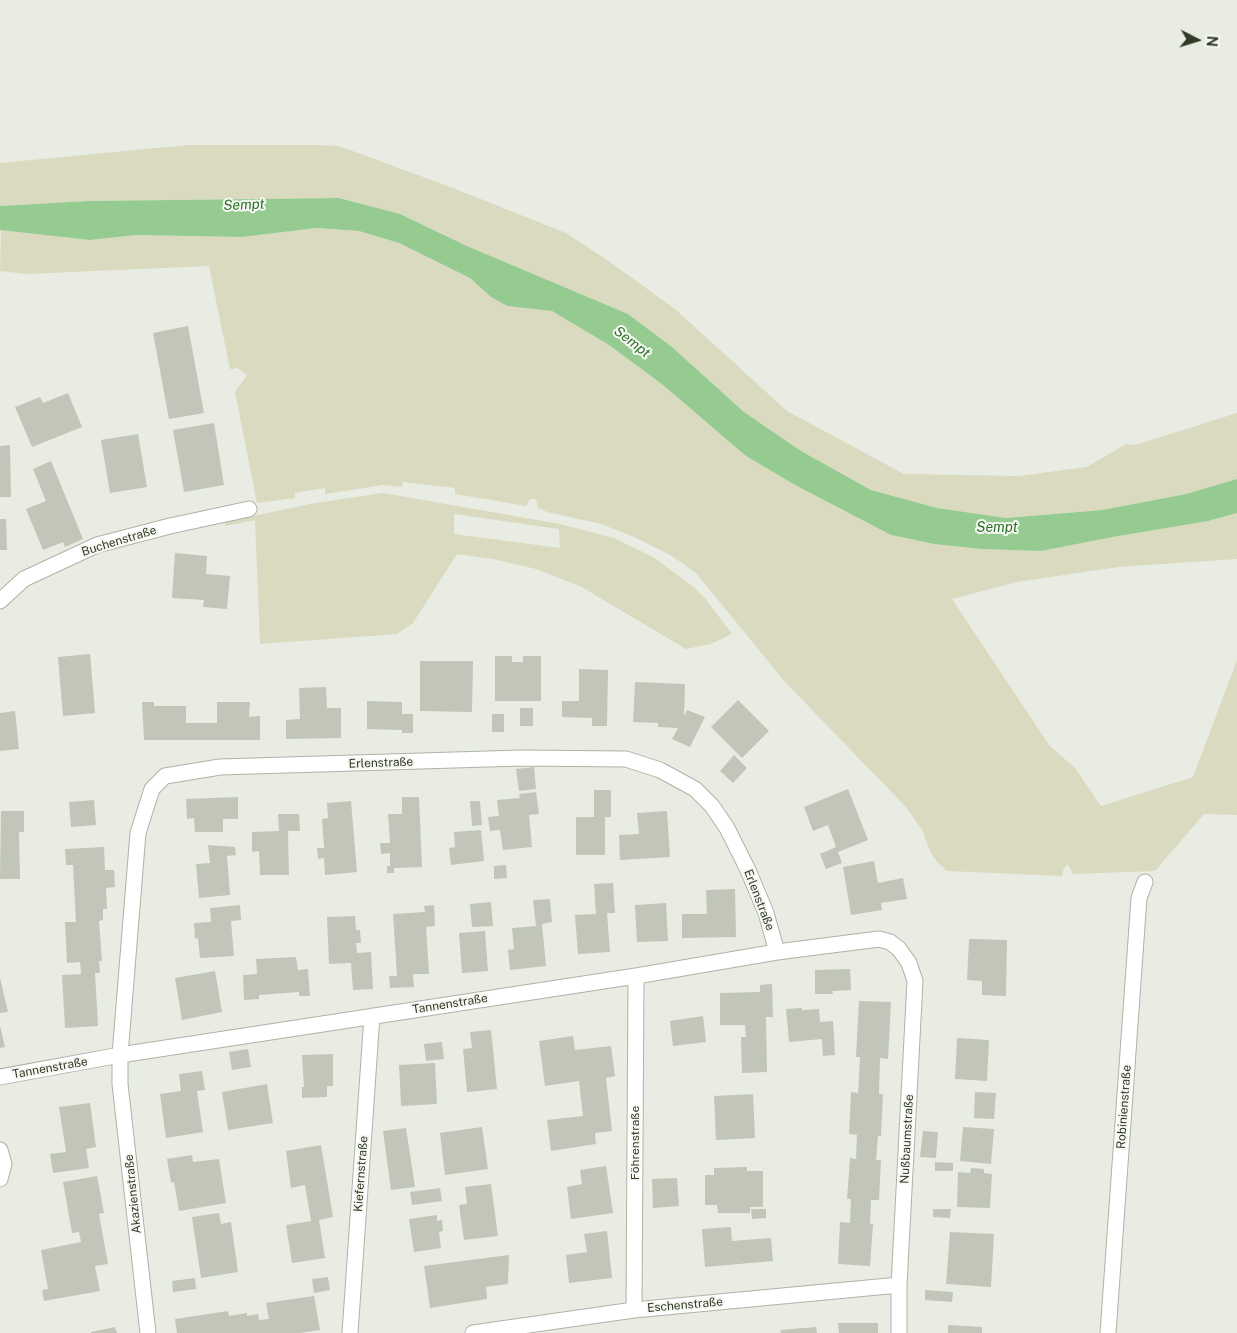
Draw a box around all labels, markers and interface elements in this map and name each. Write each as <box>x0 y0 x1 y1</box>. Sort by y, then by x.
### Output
north arrow <box>1172 15 1222 65</box>
text: N <box>1203 35 1220 47</box>
water label: Sempt <box>223 196 265 214</box>
water label: Sempt <box>611 323 653 361</box>
water label: Sempt <box>976 520 1018 536</box>
street label: Buchenstraße <box>80 523 158 559</box>
street label: Erlenstraße <box>348 755 414 771</box>
street label: Erlenstraße <box>741 867 777 933</box>
street label: Tannenstraße <box>411 991 489 1017</box>
street label: Tannenstraße <box>11 1054 89 1082</box>
street label: Robinienstraße <box>1114 1065 1134 1149</box>
street label: Nußbaumstraße <box>897 1094 917 1184</box>
street label: Föhrenstraße <box>628 1106 642 1180</box>
street label: Kiefernstraße <box>351 1135 371 1213</box>
street label: Akazienstraße <box>122 1154 144 1234</box>
street label: Eschenstraße <box>647 1295 723 1315</box>

